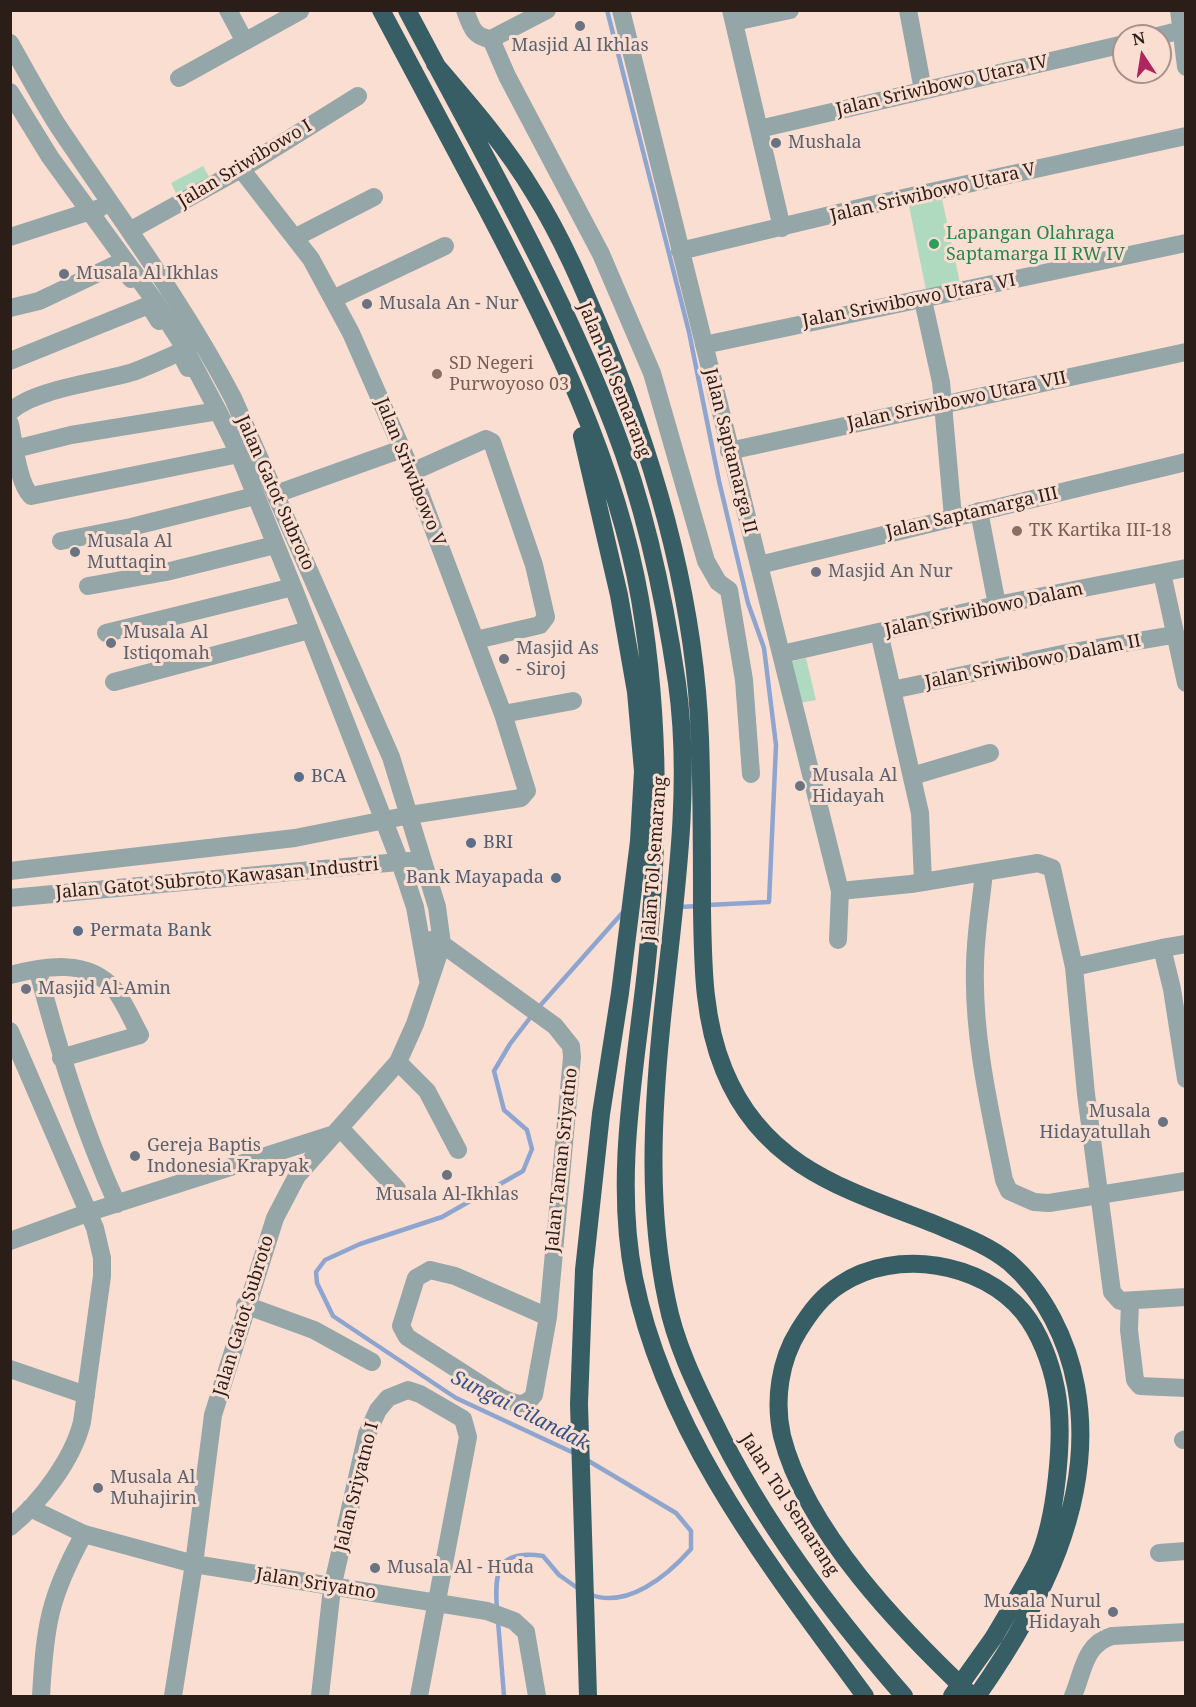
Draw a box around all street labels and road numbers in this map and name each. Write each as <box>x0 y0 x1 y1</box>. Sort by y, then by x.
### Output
street label: Jalan Sriwibowo Utara IV <box>834 51 1050 121</box>
street label: Jalan Sriwibowo I <box>174 115 316 213</box>
street label: Jalan Sriwibowo Utara V <box>828 159 1038 227</box>
street label: Jalan Sriwibowo Utara VI <box>800 270 1018 332</box>
street label: Jalan Tol Semarang <box>573 299 655 461</box>
street label: Jalan Saptamarga II <box>699 366 761 536</box>
street label: Jalan Sriwibowo Utara VII <box>845 367 1069 435</box>
street label: Jalan Sriwibowo V <box>370 395 450 549</box>
street label: Jalan Gatot Subroto <box>231 412 319 574</box>
street label: Jalan Saptamarga III <box>884 483 1060 543</box>
street label: Jalan Sriwibowo Dalam <box>883 578 1085 642</box>
street label: Jalan Sriwibowo Dalam II <box>923 630 1143 694</box>
street label: Jalan Tol Semarang <box>638 776 672 942</box>
street label: Jalan Gatot Subroto Kawasan Industri <box>55 854 379 904</box>
street label: Jalan Taman Sriyatno <box>542 1067 582 1253</box>
street label: Jalan Gatot Subroto <box>209 1233 279 1399</box>
street label: Jalan Sriyatno I <box>330 1420 384 1554</box>
street label: Jalan Tol Semarang <box>735 1430 843 1580</box>
street label: Jalan Sriyatno <box>254 1564 378 1604</box>

